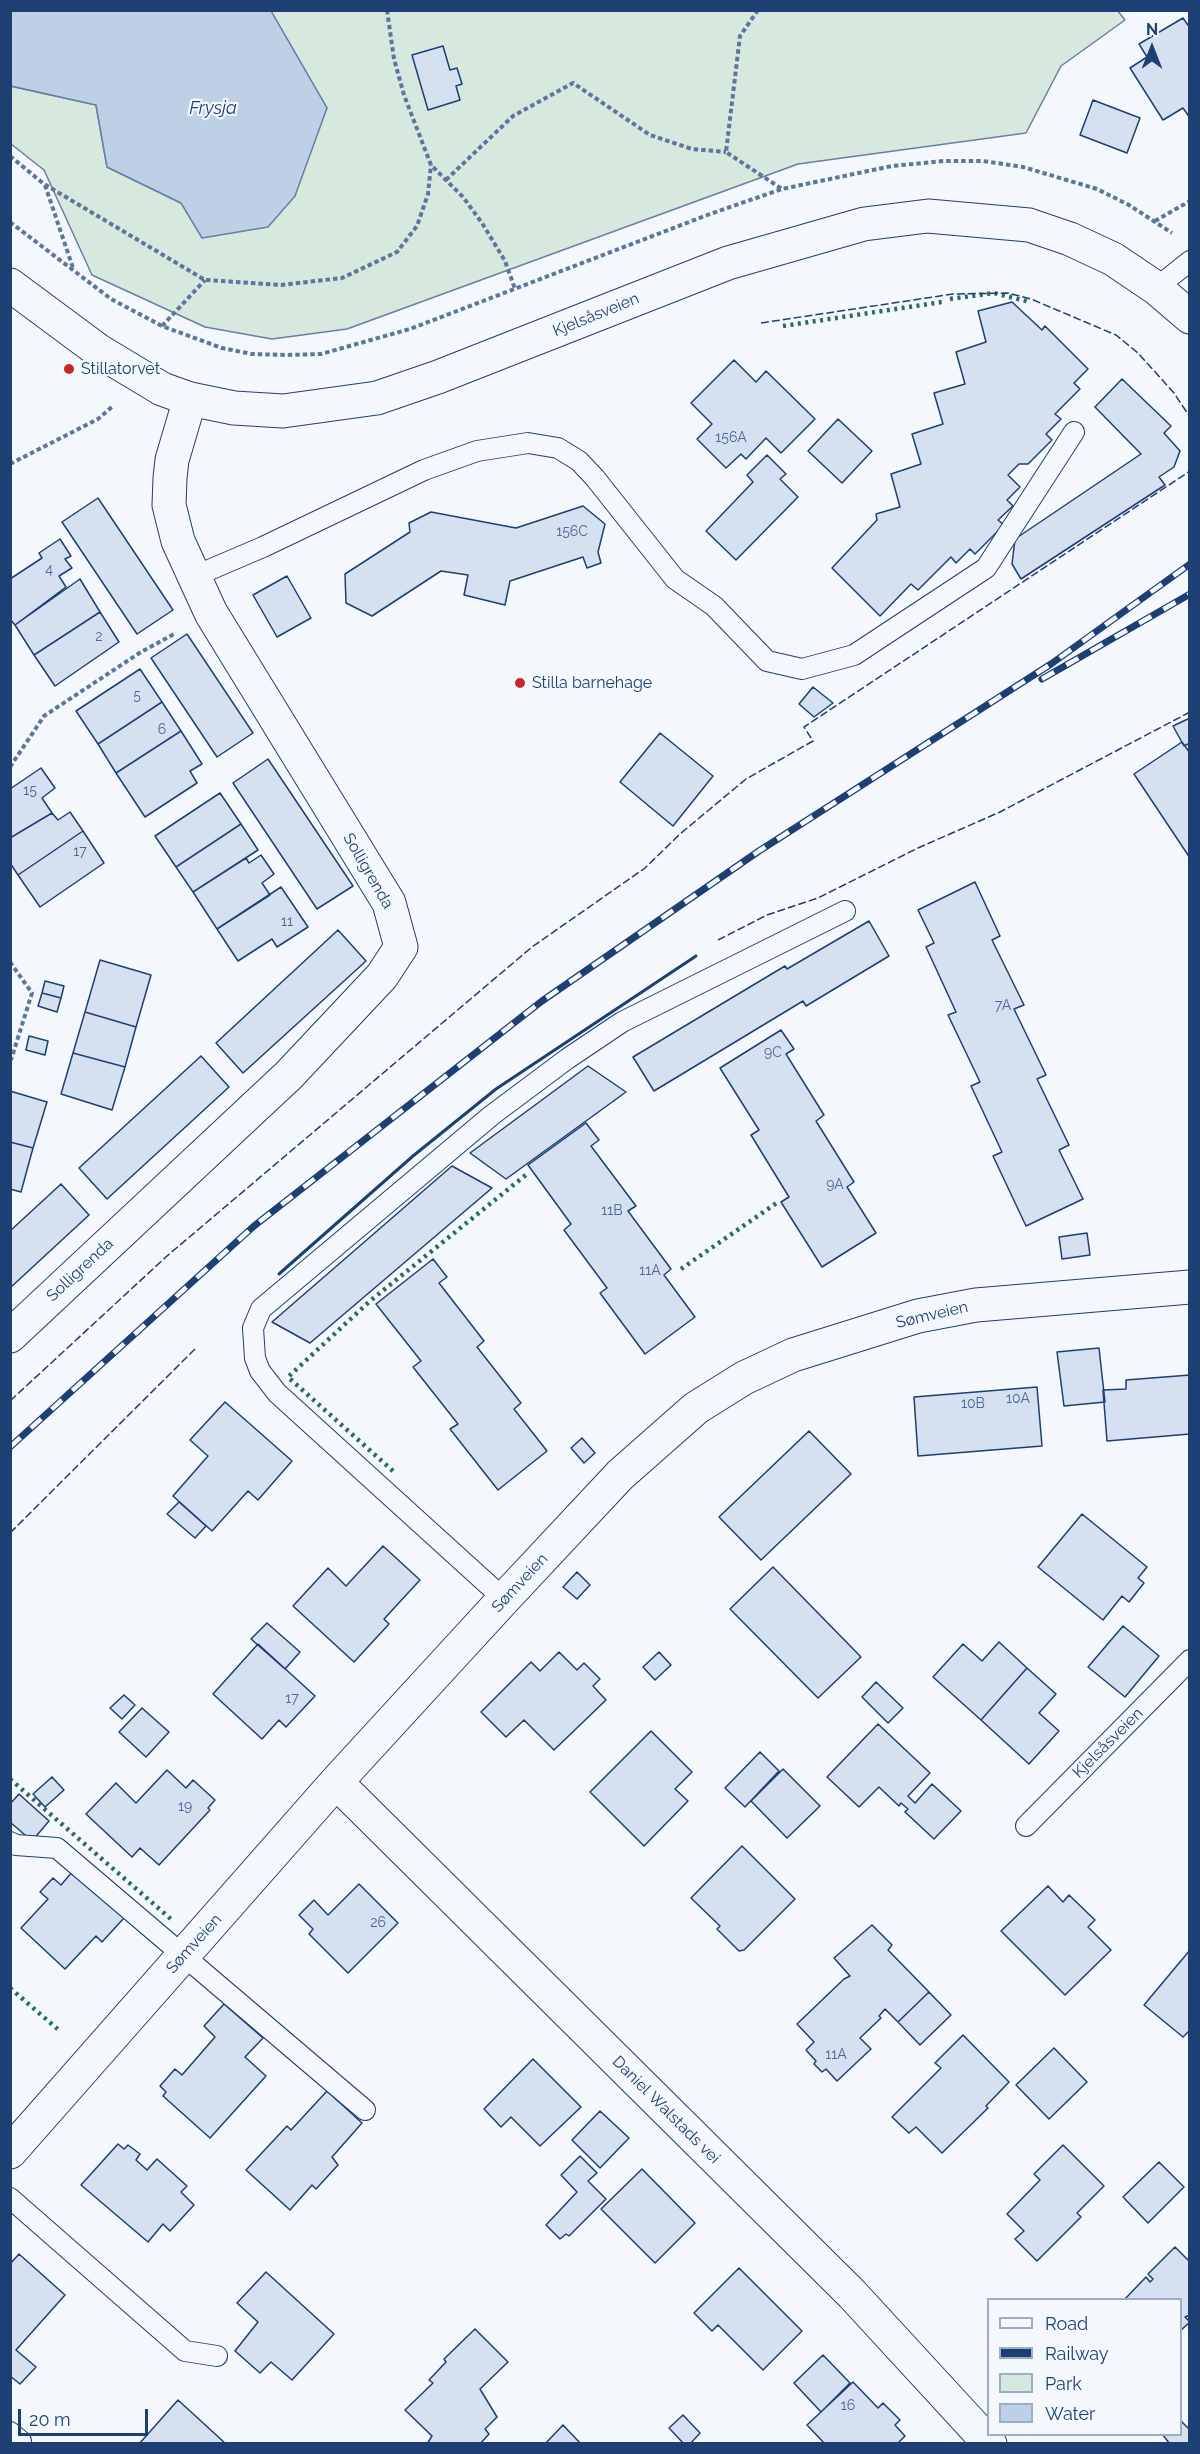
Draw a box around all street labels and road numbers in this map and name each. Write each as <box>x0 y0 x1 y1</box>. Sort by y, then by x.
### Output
street label: Kjelsåsveien <box>550 289 642 341</box>
street label: Solligrenda <box>339 830 397 912</box>
street label: Solligrenda <box>43 1234 117 1306</box>
street label: Sømveien <box>894 1297 970 1333</box>
street label: Sømveien <box>488 1550 552 1616</box>
street label: Kjelsåsveien <box>1069 1704 1147 1782</box>
street label: Sømveien <box>162 1910 226 1978</box>
street label: Daniel Walstads vei <box>608 2052 724 2168</box>

